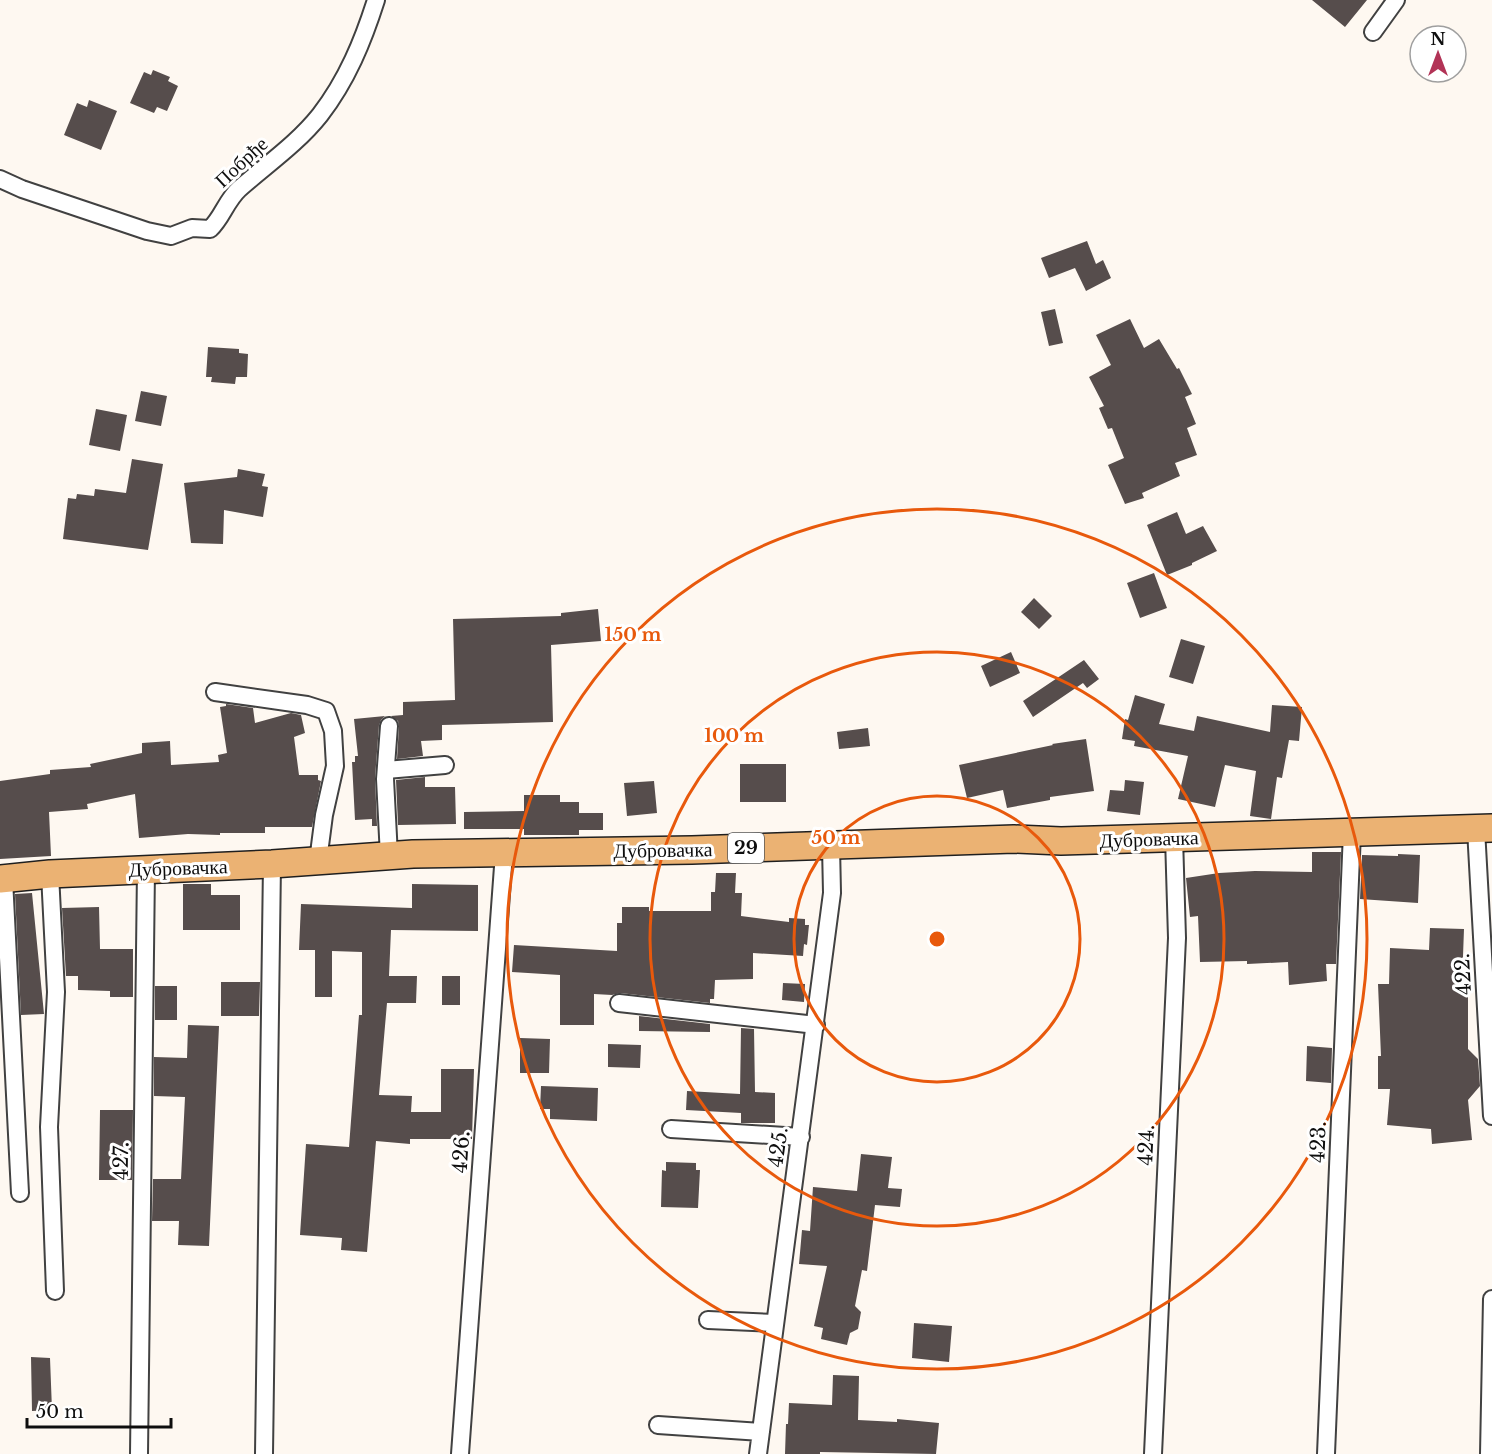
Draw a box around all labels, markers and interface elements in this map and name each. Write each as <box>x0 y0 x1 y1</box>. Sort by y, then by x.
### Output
north arrow <box>1408 24 1468 84</box>
text: N <box>1430 29 1446 49</box>
street label: Побрђе <box>210 132 272 192</box>
text: 150 m <box>605 624 662 646</box>
text: 100 m <box>704 725 764 747</box>
street label: Дубровачка <box>1099 825 1199 853</box>
text: 50 m <box>812 827 861 849</box>
road number: 29 <box>728 833 764 863</box>
street label: Дубровачка <box>613 837 713 863</box>
street label: Дубровачка <box>128 854 228 882</box>
centre of rings <box>927 929 947 949</box>
street label: 422. <box>1450 953 1476 995</box>
street label: 423. <box>1305 1121 1331 1163</box>
street label: 424. <box>1133 1124 1159 1166</box>
street label: 425. <box>763 1125 793 1169</box>
street label: 426. <box>448 1130 474 1174</box>
street label: 427. <box>109 1142 133 1180</box>
scale bar <box>27 1391 171 1429</box>
text: 50 m <box>36 1401 84 1423</box>

